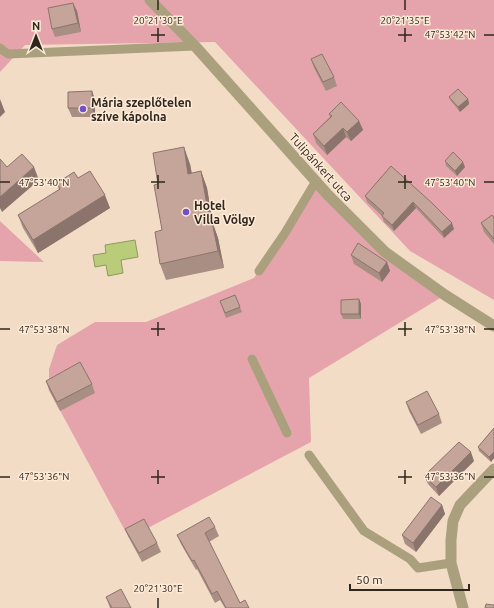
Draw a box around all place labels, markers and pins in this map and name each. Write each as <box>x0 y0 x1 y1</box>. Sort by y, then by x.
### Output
place label: Mária szeplőtelen szíve kápolna <box>91 96 192 123</box>
marker: Mária szeplőtelen szíve kápolna <box>78 104 88 114</box>
place label: Hotel Villa Völgy <box>194 199 255 226</box>
marker: Hotel Villa Völgy <box>181 207 191 217</box>

